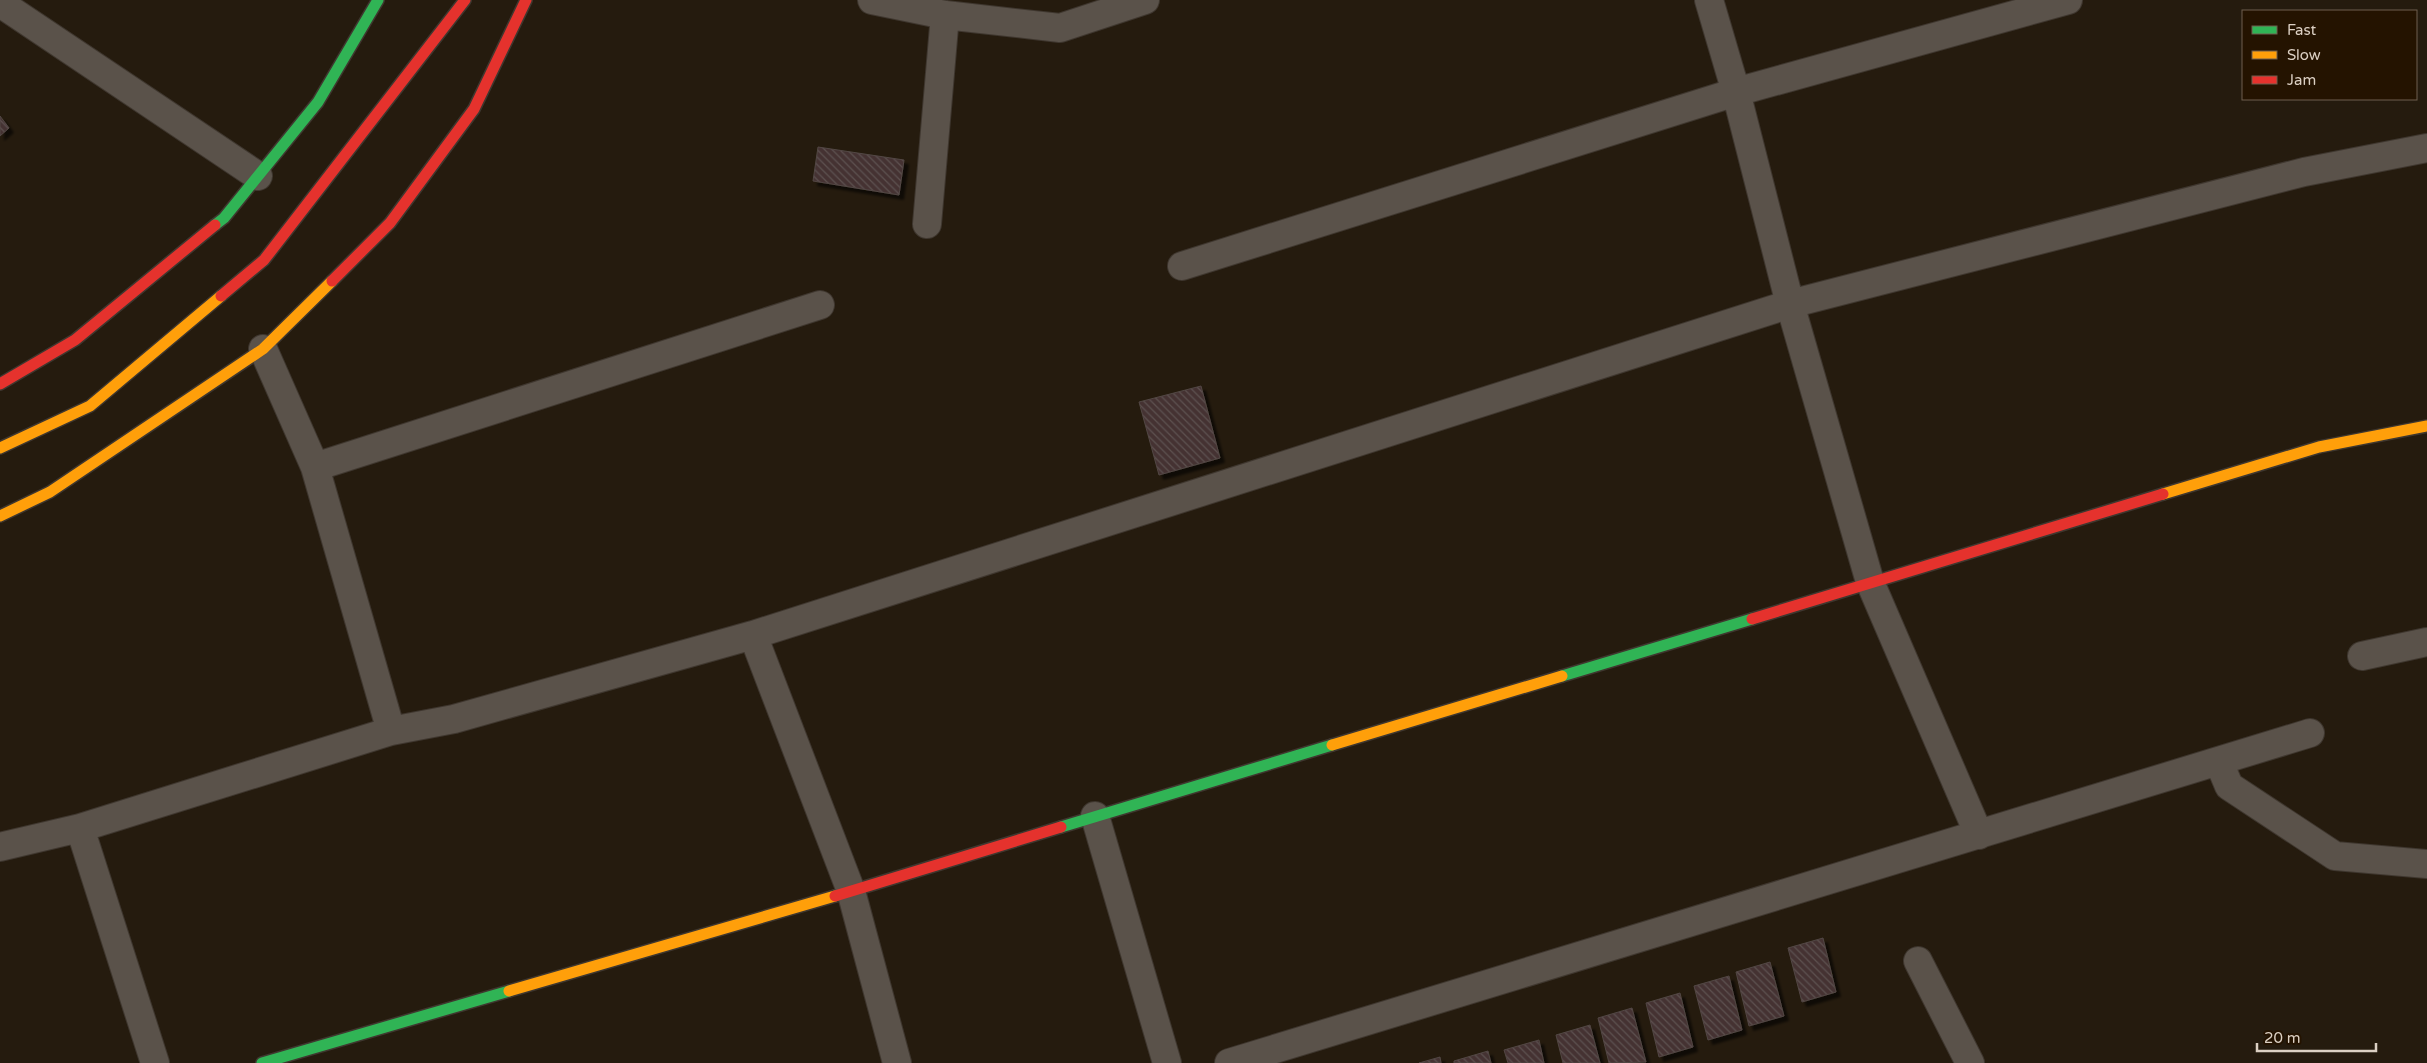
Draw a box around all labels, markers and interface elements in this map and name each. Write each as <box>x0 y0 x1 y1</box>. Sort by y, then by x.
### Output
legend <box>2242 10 2417 100</box>
text: Fast <box>2287 21 2317 39</box>
text: Slow <box>2287 46 2321 64</box>
text: Jam <box>2287 71 2316 89</box>
scale bar <box>2257 1020 2376 1052</box>
text: 20 m <box>2264 1029 2301 1047</box>

